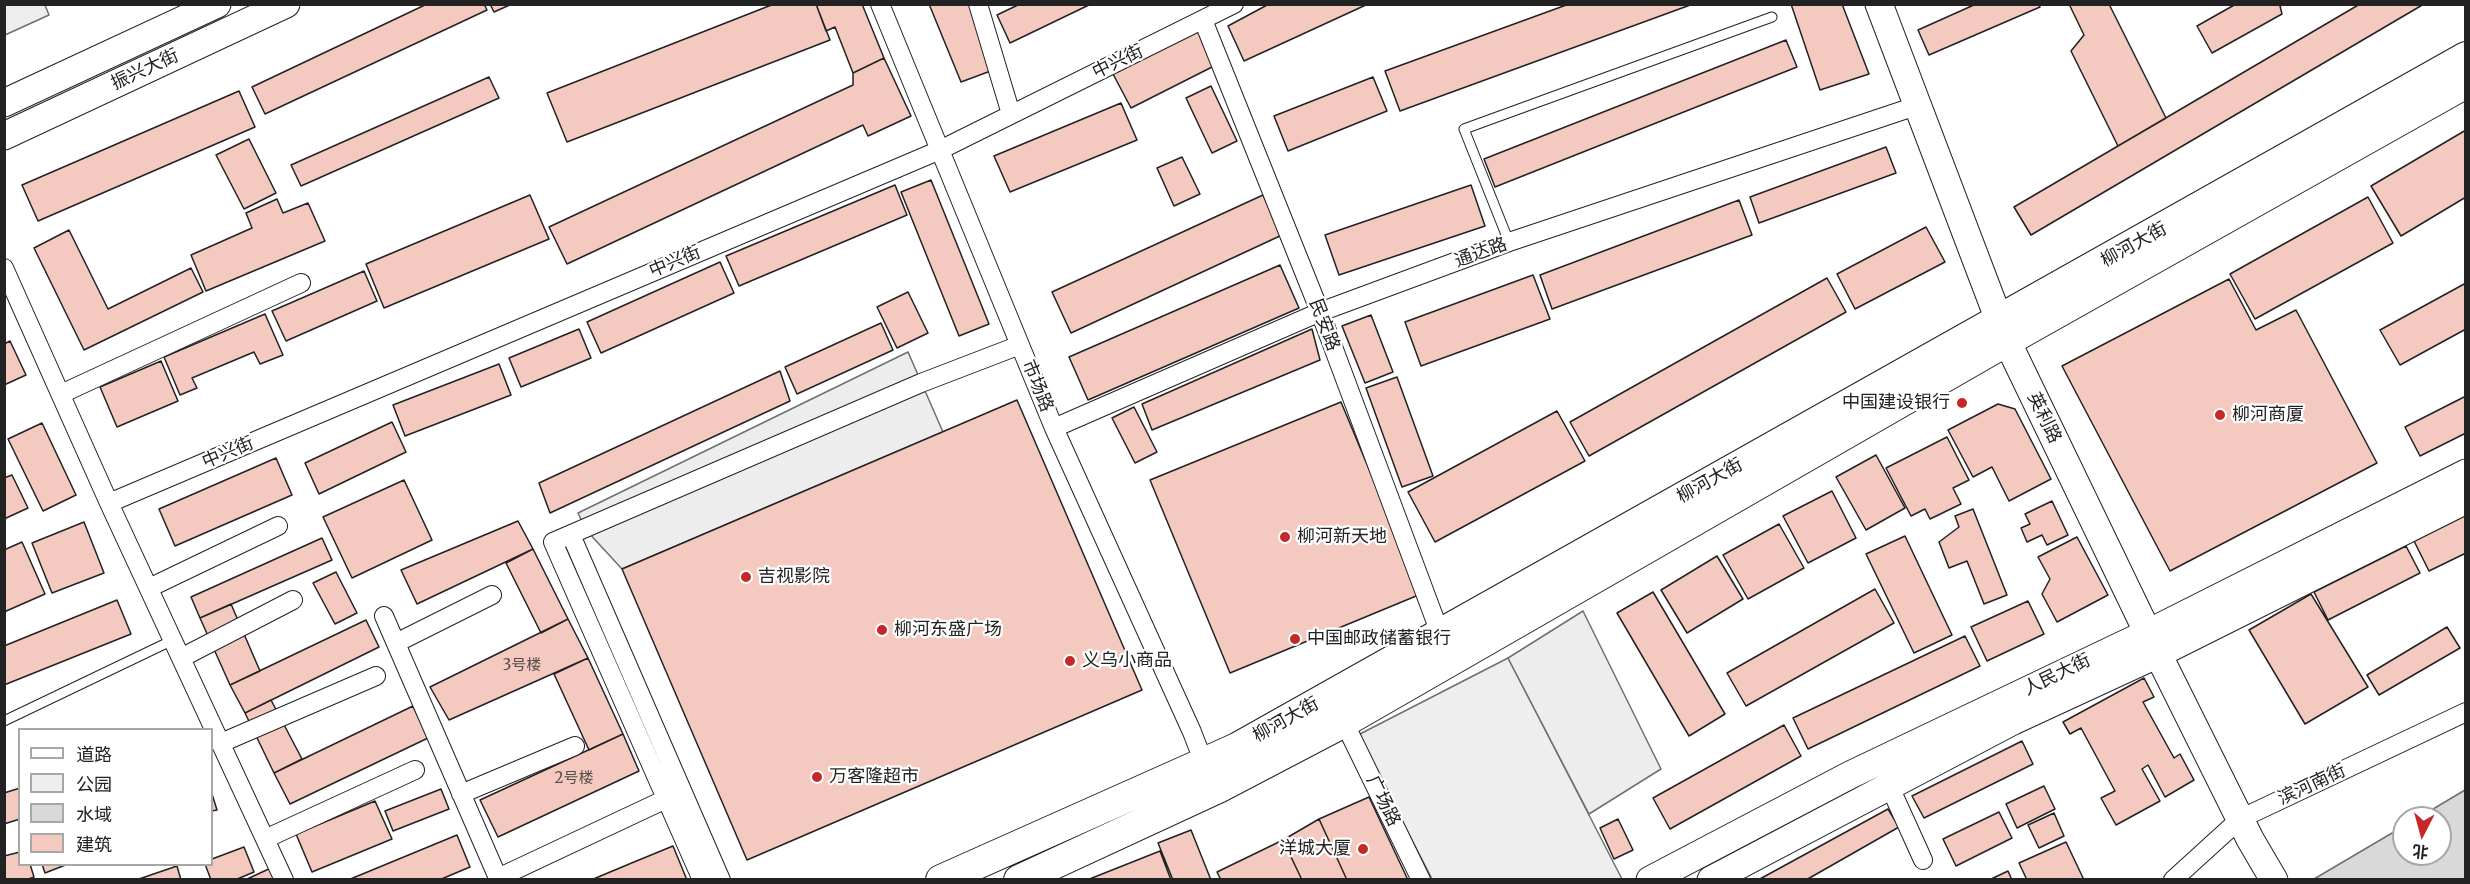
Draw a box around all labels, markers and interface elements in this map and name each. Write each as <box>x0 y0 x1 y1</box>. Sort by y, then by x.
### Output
street label: 中兴街 <box>1089 40 1147 84</box>
street label: 振兴大街 <box>108 45 182 95</box>
street label: 柳河大街 <box>2097 218 2171 272</box>
street label: 通达路 <box>1452 234 1510 272</box>
street label: 中兴街 <box>646 242 704 282</box>
street label: 民安路 <box>1304 296 1344 354</box>
street label: 市场路 <box>1017 357 1057 415</box>
street label: 英利路 <box>2022 389 2066 447</box>
place label: 中国建设银行 <box>1842 392 1950 414</box>
marker: 中国建设银行 <box>1955 396 1969 410</box>
place label: 柳河商厦 <box>2232 404 2304 426</box>
marker: 柳河商厦 <box>2213 408 2227 422</box>
street label: 中兴街 <box>199 433 257 473</box>
street label: 柳河大街 <box>1673 454 1747 508</box>
place label: 柳河新天地 <box>1297 526 1387 548</box>
marker: 柳河新天地 <box>1278 530 1292 544</box>
place label: 吉视影院 <box>758 566 830 588</box>
marker: 吉视影院 <box>739 570 753 584</box>
place label: 柳河东盛广场 <box>894 619 1002 641</box>
marker: 柳河东盛广场 <box>875 623 889 637</box>
place label: 中国邮政储蓄银行 <box>1307 628 1451 650</box>
marker: 中国邮政储蓄银行 <box>1288 632 1302 646</box>
place label: 义乌小商品 <box>1082 650 1172 672</box>
street label: 人民大街 <box>2020 650 2094 700</box>
marker: 义乌小商品 <box>1063 654 1077 668</box>
house number: 3号楼 <box>503 657 541 675</box>
street label: 柳河大街 <box>1249 693 1323 747</box>
legend <box>18 728 213 866</box>
text: 道路 <box>76 743 112 766</box>
street label: 滨河南街 <box>2275 760 2349 810</box>
place label: 万客隆超市 <box>829 766 919 788</box>
house number: 2号楼 <box>555 770 593 788</box>
marker: 万客隆超市 <box>810 770 824 784</box>
street label: 广场路 <box>1361 772 1405 830</box>
text: 公园 <box>76 773 112 796</box>
text: 水域 <box>76 803 112 826</box>
north arrow <box>2392 806 2452 866</box>
text: 建筑 <box>76 833 112 856</box>
place label: 洋城大厦 <box>1279 838 1351 860</box>
text: 北 <box>2411 841 2429 863</box>
marker: 洋城大厦 <box>1356 842 1370 856</box>

